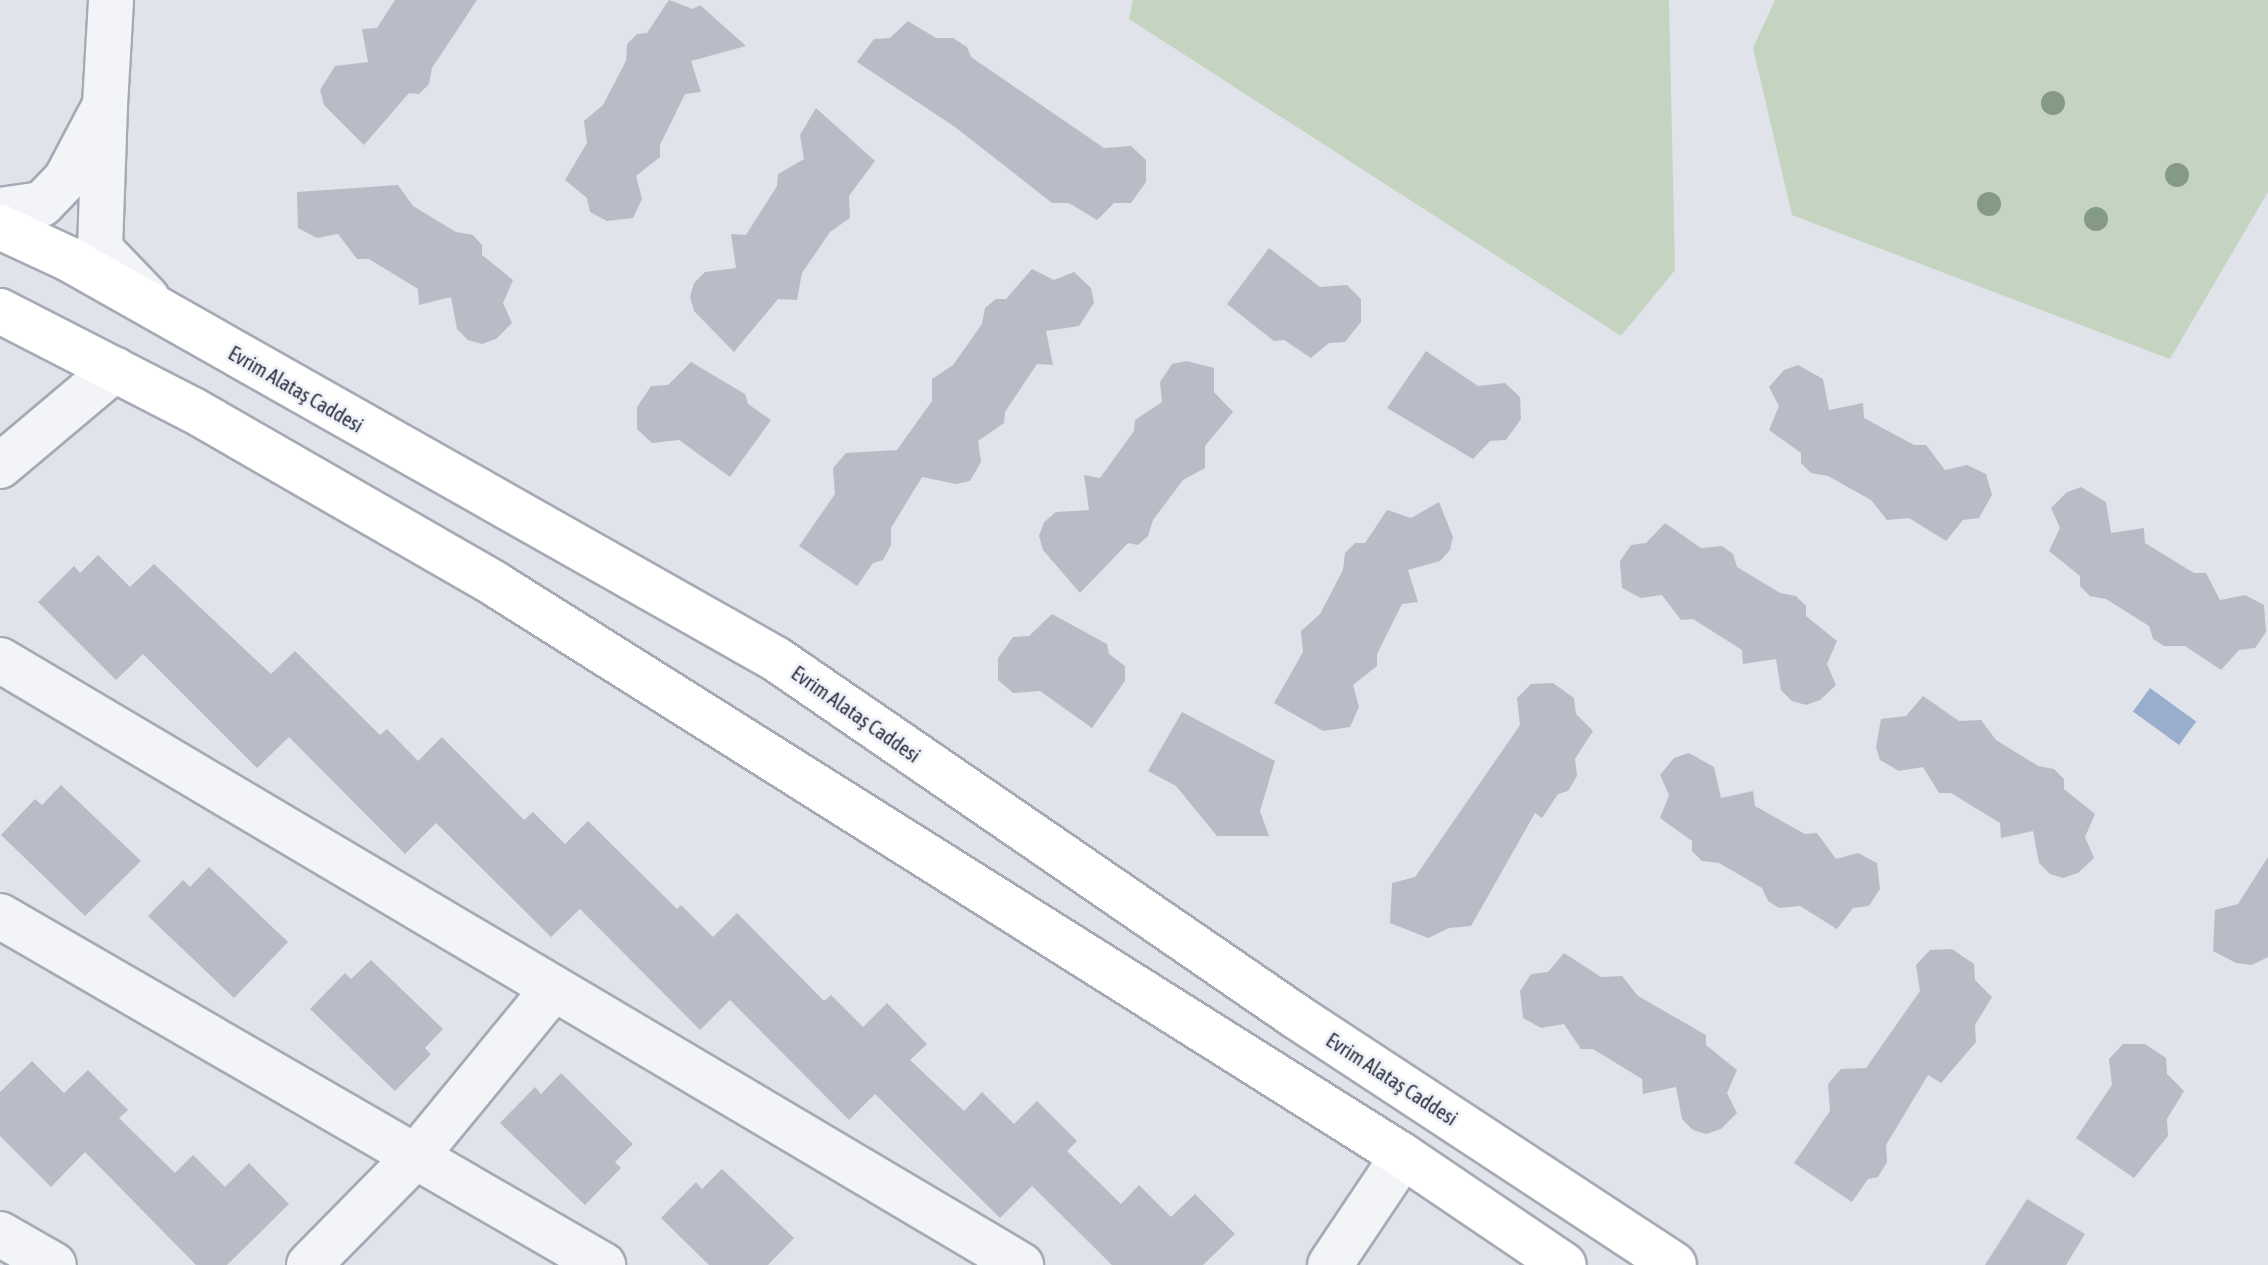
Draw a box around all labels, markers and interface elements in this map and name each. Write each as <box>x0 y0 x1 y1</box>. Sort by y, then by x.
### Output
street label: Evrim Alataş Caddesi <box>224 341 368 437</box>
street label: Evrim Alataş Caddesi <box>787 661 925 767</box>
street label: Evrim Alataş Caddesi <box>1322 1028 1462 1130</box>

